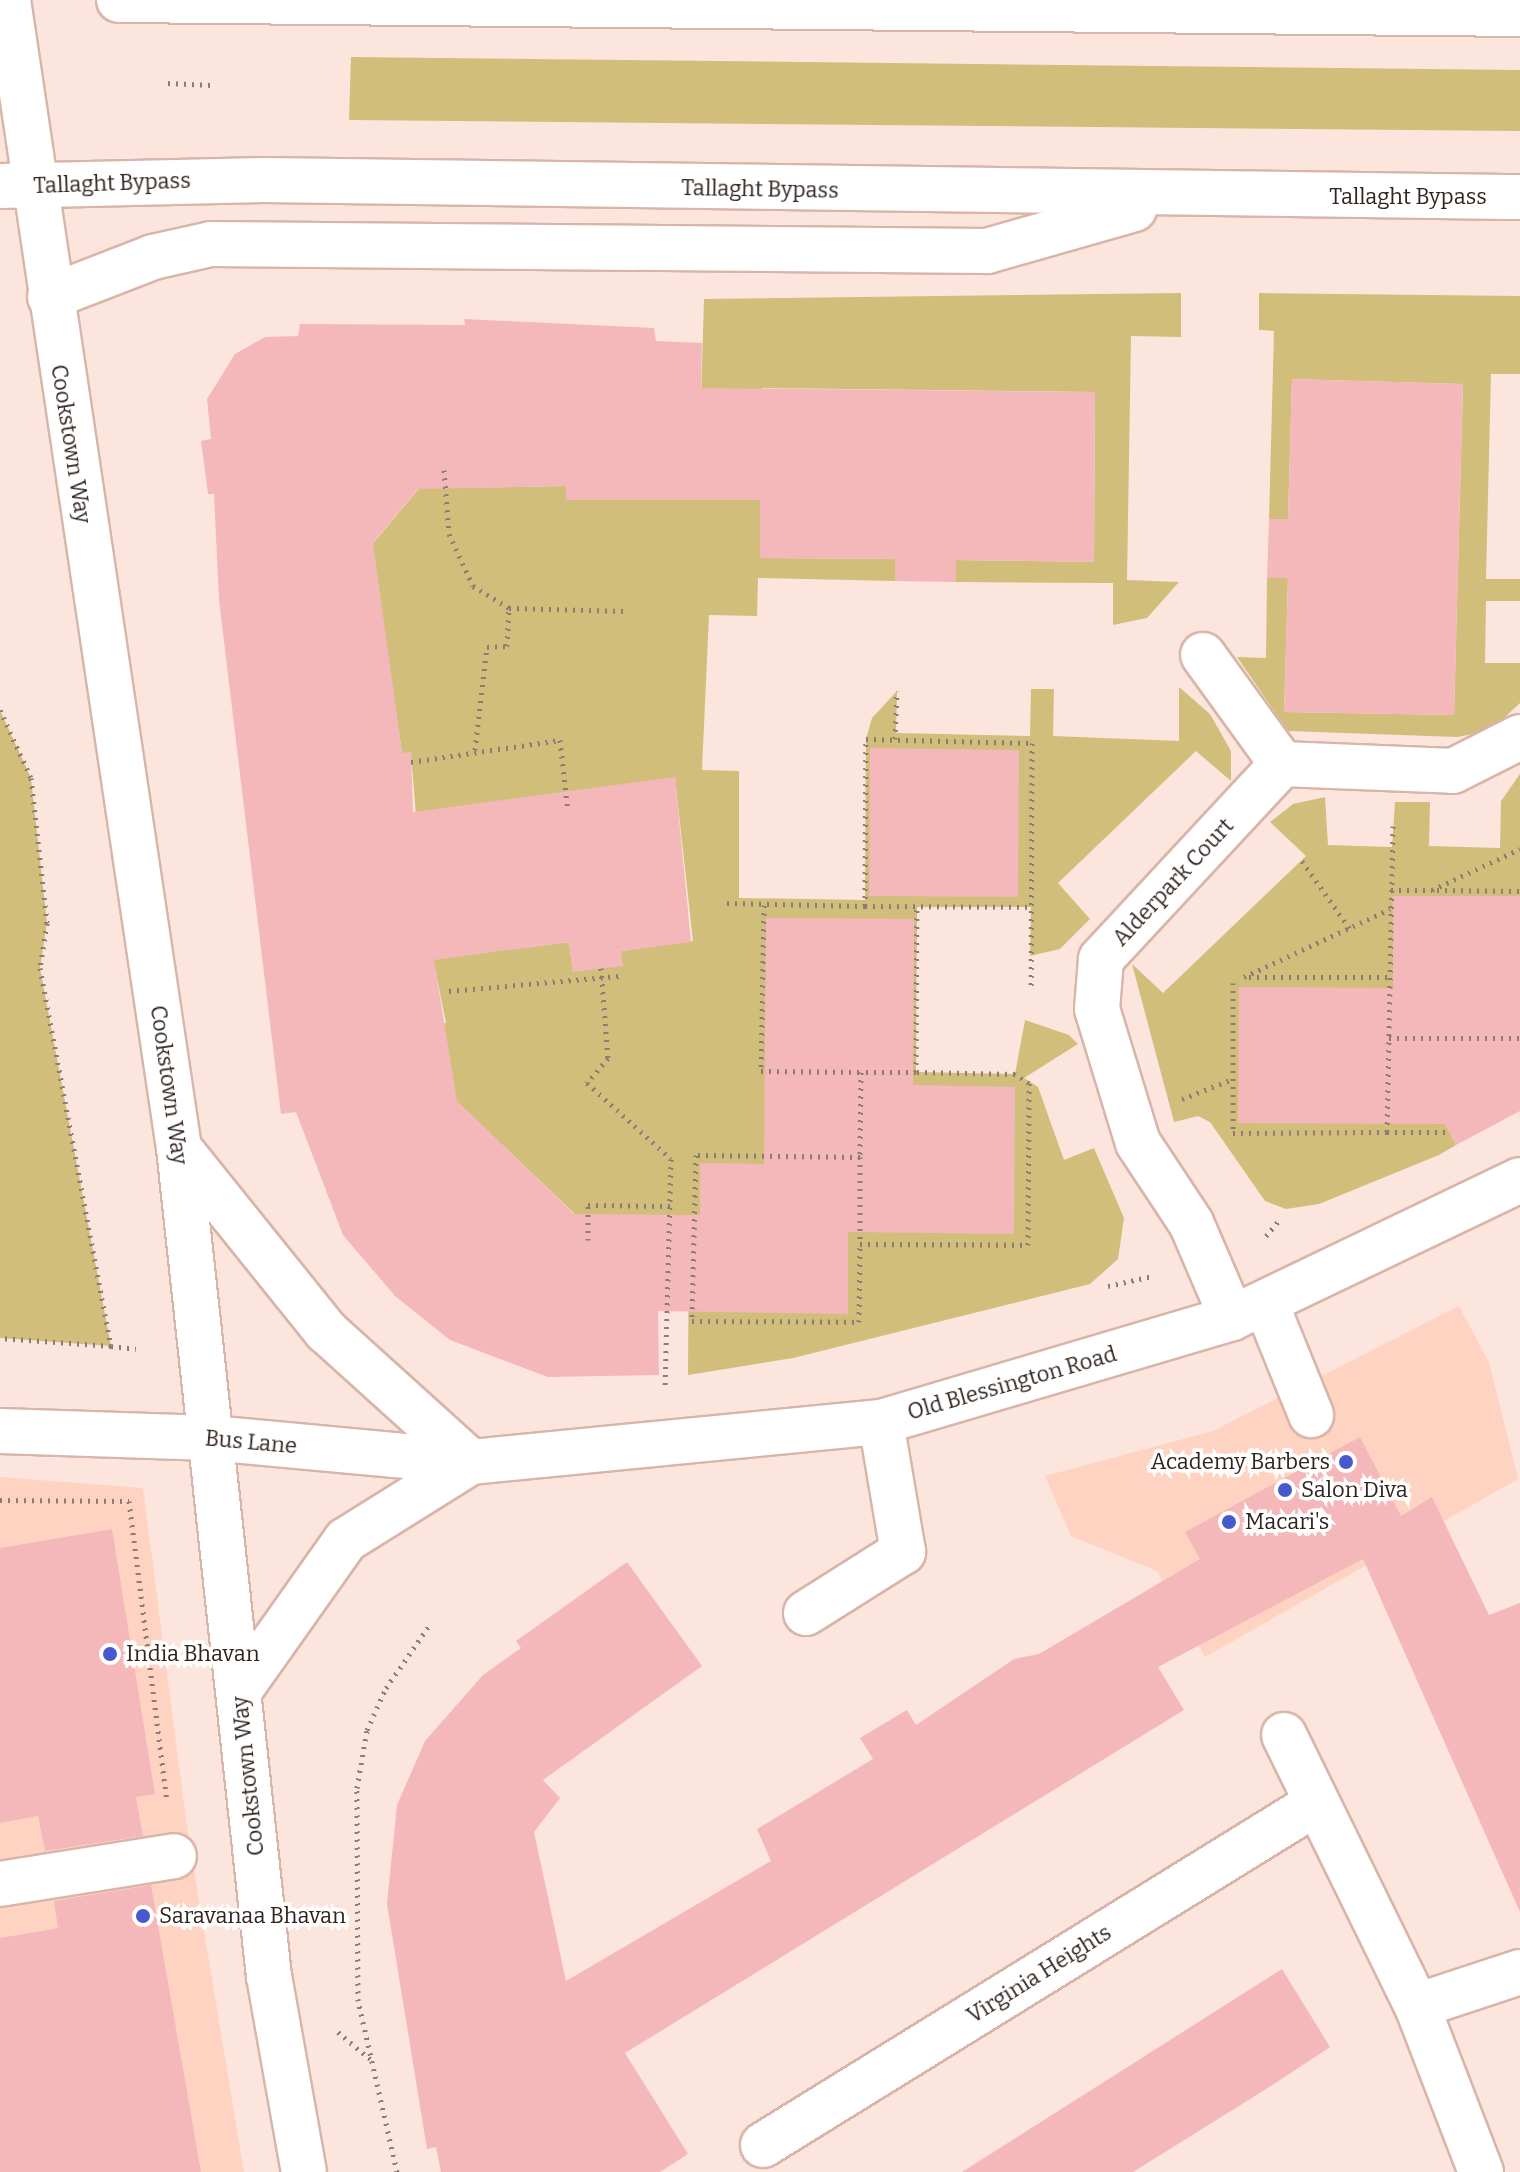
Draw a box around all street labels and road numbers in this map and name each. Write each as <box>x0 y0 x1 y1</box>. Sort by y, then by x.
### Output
street label: Tallaght Bypass <box>33 167 191 199</box>
street label: Tallaght Bypass <box>681 174 839 204</box>
street label: Tallaght Bypass <box>1329 184 1487 210</box>
street label: Cookstown Way <box>45 363 97 525</box>
street label: Alderpark Court <box>1107 813 1239 951</box>
street label: Cookstown Way <box>145 1004 193 1166</box>
street label: Old Blessington Road <box>904 1340 1120 1426</box>
street label: Bus Lane <box>204 1425 298 1459</box>
street label: Cookstown Way <box>226 1695 270 1857</box>
street label: Virginia Heights <box>962 1919 1116 2029</box>

